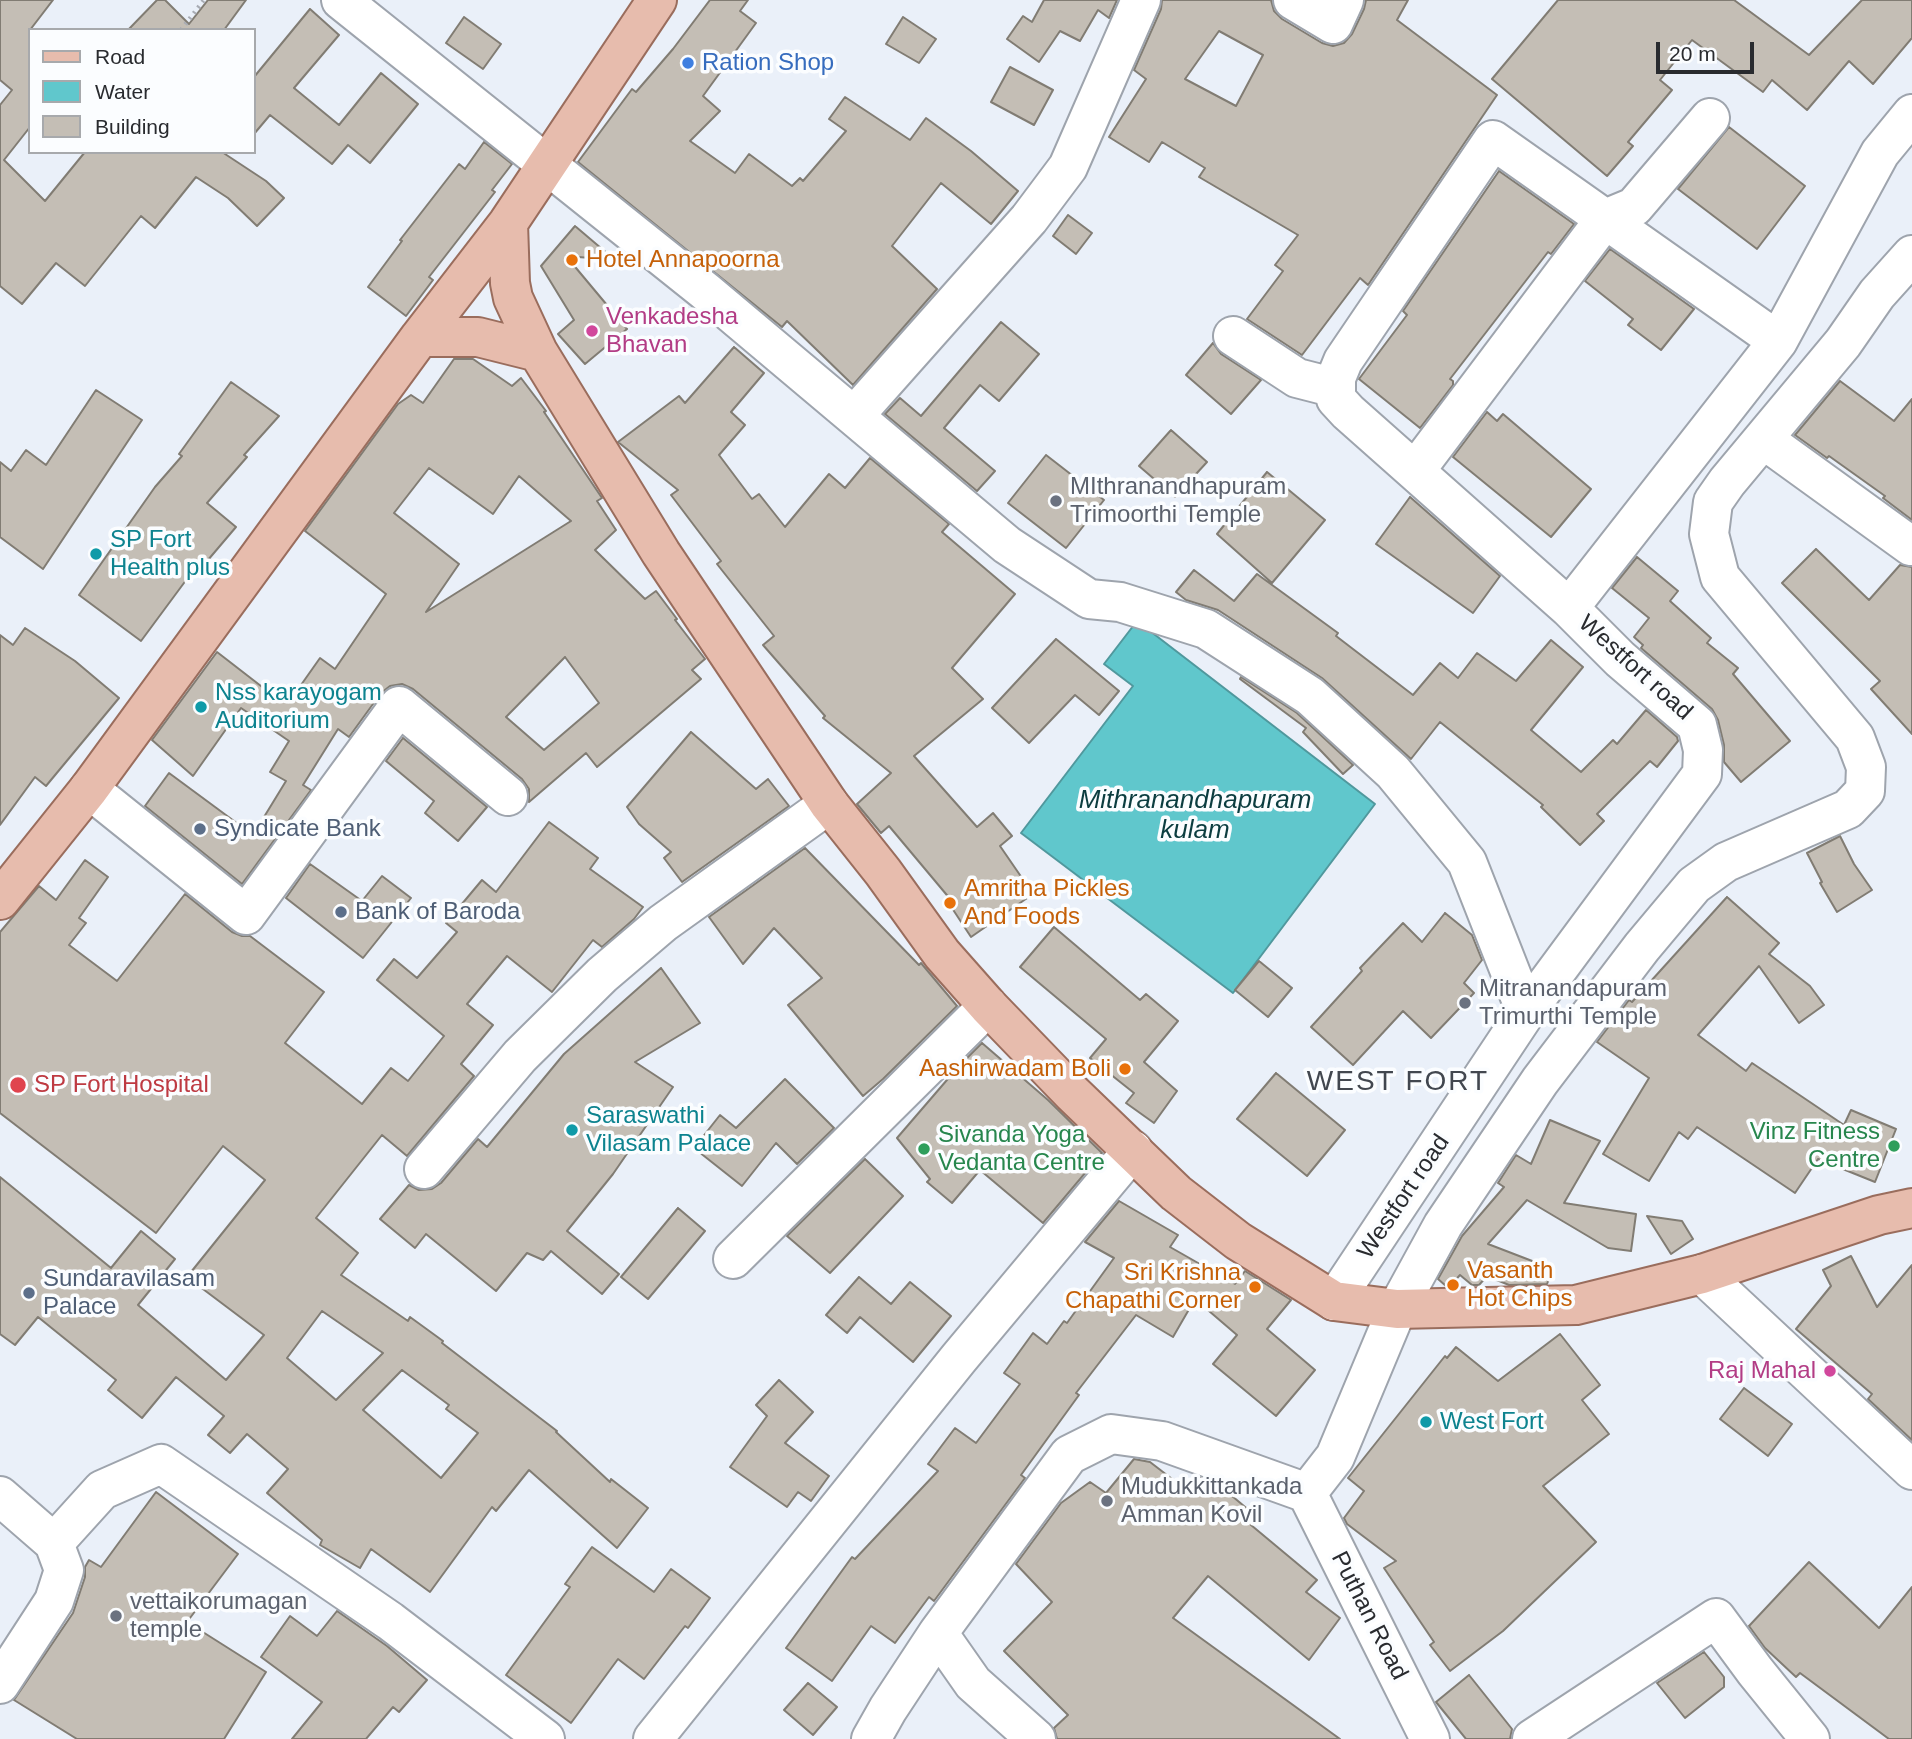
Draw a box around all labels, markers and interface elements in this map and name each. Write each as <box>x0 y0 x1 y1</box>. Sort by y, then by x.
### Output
legend <box>28 28 256 154</box>
scale bar <box>1660 28 1758 72</box>
text: 20 m <box>1669 42 1716 65</box>
text: Road <box>95 45 145 68</box>
place label: Ration Shop <box>702 49 834 77</box>
marker: Ration Shop <box>680 55 696 71</box>
text: Water <box>95 80 150 103</box>
text: Building <box>95 115 170 138</box>
place label: Hotel Annapoorna <box>586 246 779 274</box>
marker: Hotel Annapoorna <box>564 252 580 268</box>
place label: Venkadesha Bhavan <box>606 303 738 359</box>
marker: Venkadesha Bhavan <box>584 323 600 339</box>
place label: MIthranandhapuram Trimoorthi Temple <box>1070 473 1286 529</box>
marker: MIthranandhapuram Trimoorthi Temple <box>1048 493 1064 509</box>
place label: SP Fort Health plus <box>110 526 230 582</box>
marker: SP Fort Health plus <box>88 546 104 562</box>
street label: Westfort road <box>1572 609 1698 727</box>
place label: Nss karayogam Auditorium <box>215 679 382 735</box>
marker: Nss karayogam Auditorium <box>193 699 209 715</box>
water label: Mithranandhapuram kulam <box>1079 785 1311 846</box>
place label: Syndicate Bank <box>214 815 381 843</box>
marker: Syndicate Bank <box>192 821 208 837</box>
place label: Amritha Pickles And Foods <box>964 875 1129 931</box>
marker: Amritha Pickles And Foods <box>942 895 958 911</box>
place label: Bank of Baroda <box>355 898 520 926</box>
marker: Bank of Baroda <box>333 904 349 920</box>
place label: Mitranandapuram Trimurthi Temple <box>1479 975 1667 1031</box>
marker: Mitranandapuram Trimurthi Temple <box>1457 995 1473 1011</box>
place label: Aashirwadam Boli <box>919 1055 1111 1083</box>
marker: Aashirwadam Boli <box>1117 1061 1133 1077</box>
district label: WEST FORT <box>1308 1065 1488 1099</box>
place label: SP Fort Hospital <box>34 1071 209 1099</box>
marker: SP Fort Hospital <box>8 1075 28 1095</box>
place label: Saraswathi Vilasam Palace <box>586 1102 751 1158</box>
place label: Vinz Fitness Centre <box>1750 1118 1880 1174</box>
place label: Sivanda Yoga Vedanta Centre <box>938 1121 1105 1177</box>
marker: Saraswathi Vilasam Palace <box>564 1122 580 1138</box>
street label: Westfort road <box>1352 1129 1456 1265</box>
marker: Vinz Fitness Centre <box>1886 1138 1902 1154</box>
marker: Sivanda Yoga Vedanta Centre <box>916 1141 932 1157</box>
place label: Vasanth Hot Chips <box>1467 1257 1572 1313</box>
place label: Sri Krishna Chapathi Corner <box>1065 1259 1241 1315</box>
place label: Sundaravilasam Palace <box>43 1265 215 1321</box>
marker: Vasanth Hot Chips <box>1445 1277 1461 1293</box>
marker: Sri Krishna Chapathi Corner <box>1247 1279 1263 1295</box>
marker: Sundaravilasam Palace <box>21 1285 37 1301</box>
place label: Raj Mahal <box>1708 1357 1816 1385</box>
marker: Raj Mahal <box>1822 1363 1838 1379</box>
place label: West Fort <box>1440 1408 1544 1436</box>
marker: West Fort <box>1418 1414 1434 1430</box>
place label: Mudukkittankada Amman Kovil <box>1121 1473 1302 1529</box>
marker: Mudukkittankada Amman Kovil <box>1099 1493 1115 1509</box>
street label: Puthan Road <box>1324 1547 1414 1685</box>
place label: vettaikorumagan temple <box>130 1588 307 1644</box>
marker: vettaikorumagan temple <box>108 1608 124 1624</box>

